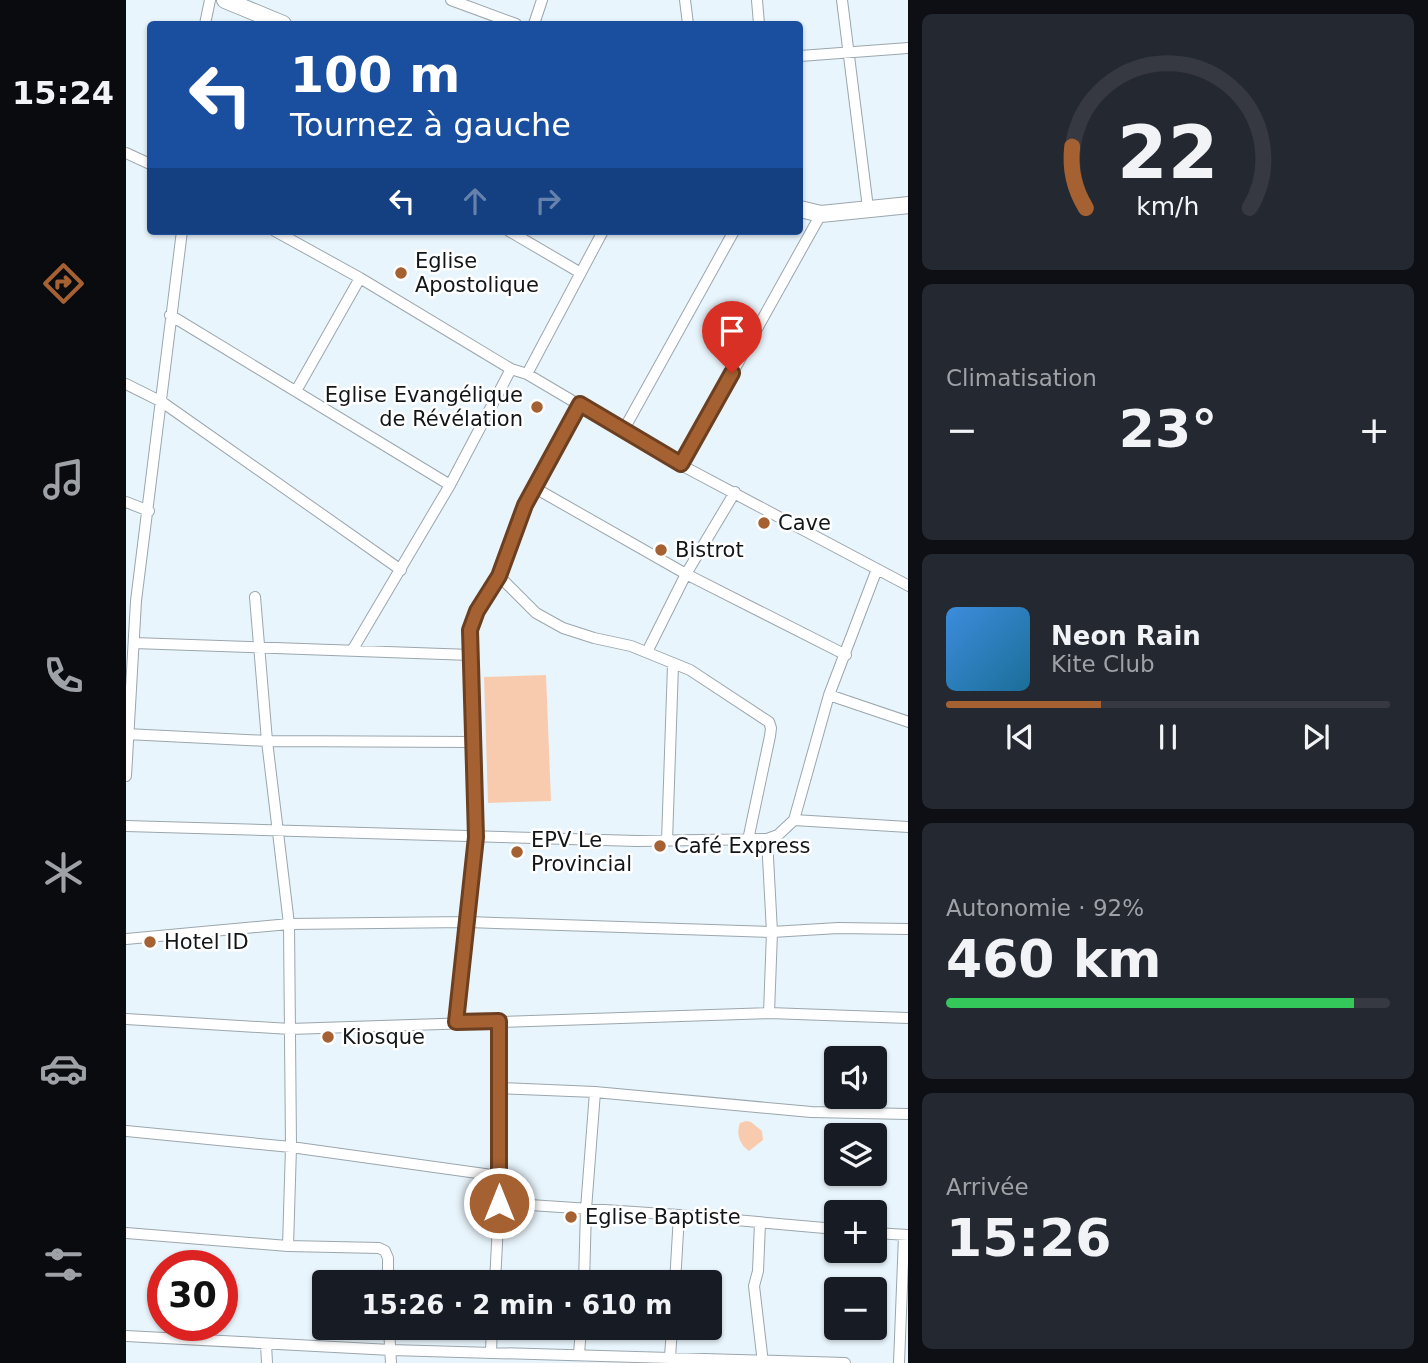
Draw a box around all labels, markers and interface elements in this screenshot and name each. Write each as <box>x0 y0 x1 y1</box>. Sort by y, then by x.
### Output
text: 100 m <box>290 47 460 104</box>
icon: left <box>175 49 266 140</box>
text: 15:24 <box>12 74 114 112</box>
text: Tournez à gauche <box>290 106 571 144</box>
text: 22 <box>1117 110 1219 195</box>
icon: left <box>383 182 421 220</box>
icon: ahead <box>456 182 494 220</box>
icon: right <box>529 182 567 220</box>
text: km/h <box>1136 192 1200 221</box>
place label: Eglise Apostolique <box>415 249 539 297</box>
icon: directions <box>39 259 88 308</box>
marker: Eglise Apostolique <box>393 265 409 281</box>
pin <box>702 301 762 373</box>
icon: arrive <box>713 312 751 350</box>
text: Climatisation <box>946 365 1097 391</box>
place label: Eglise Evangélique de Révélation <box>325 383 523 431</box>
marker: Eglise Evangélique de Révélation <box>529 399 545 415</box>
text: 23° <box>1119 399 1217 459</box>
text: − <box>946 408 978 452</box>
text: + <box>1358 408 1390 452</box>
icon: music <box>39 455 88 504</box>
place label: Cave <box>778 511 831 535</box>
marker: Cave <box>756 515 772 531</box>
place label: Bistrot <box>675 538 744 562</box>
marker: Bistrot <box>653 542 669 558</box>
text: Neon Rain <box>1051 621 1201 651</box>
icon: phone <box>39 651 88 700</box>
text: Kite Club <box>1051 651 1155 677</box>
icon: previous <box>1001 718 1039 756</box>
icon: pause <box>1149 718 1187 756</box>
icon: next <box>1297 718 1335 756</box>
place label: EPV Le Provincial <box>531 828 632 876</box>
place label: Café Express <box>674 834 811 858</box>
marker: Café Express <box>652 838 668 854</box>
marker: EPV Le Provincial <box>509 844 525 860</box>
icon: climate <box>39 848 88 897</box>
text: Autonomie · 92% <box>946 895 1144 921</box>
text: 460 km <box>946 929 1161 989</box>
place label: Hotel ID <box>164 930 249 954</box>
marker: Hotel ID <box>142 934 158 950</box>
place label: Kiosque <box>342 1025 425 1049</box>
marker: Kiosque <box>320 1029 336 1045</box>
icon: car <box>39 1044 88 1093</box>
map controls <box>824 1046 887 1340</box>
button: sound <box>824 1046 887 1109</box>
button: layers <box>824 1123 887 1186</box>
position arrow <box>462 1166 536 1240</box>
text: Arrivée <box>946 1174 1029 1200</box>
button: + <box>824 1200 887 1263</box>
place label: Eglise Baptiste <box>585 1205 741 1229</box>
text: 15:26 <box>946 1208 1112 1268</box>
marker: Eglise Baptiste <box>563 1209 579 1225</box>
icon: filters <box>39 1240 88 1289</box>
speed limit sign: 30 <box>147 1250 238 1341</box>
button: − <box>824 1277 887 1340</box>
text: 15:26 · 2 min · 610 m <box>362 1290 672 1320</box>

